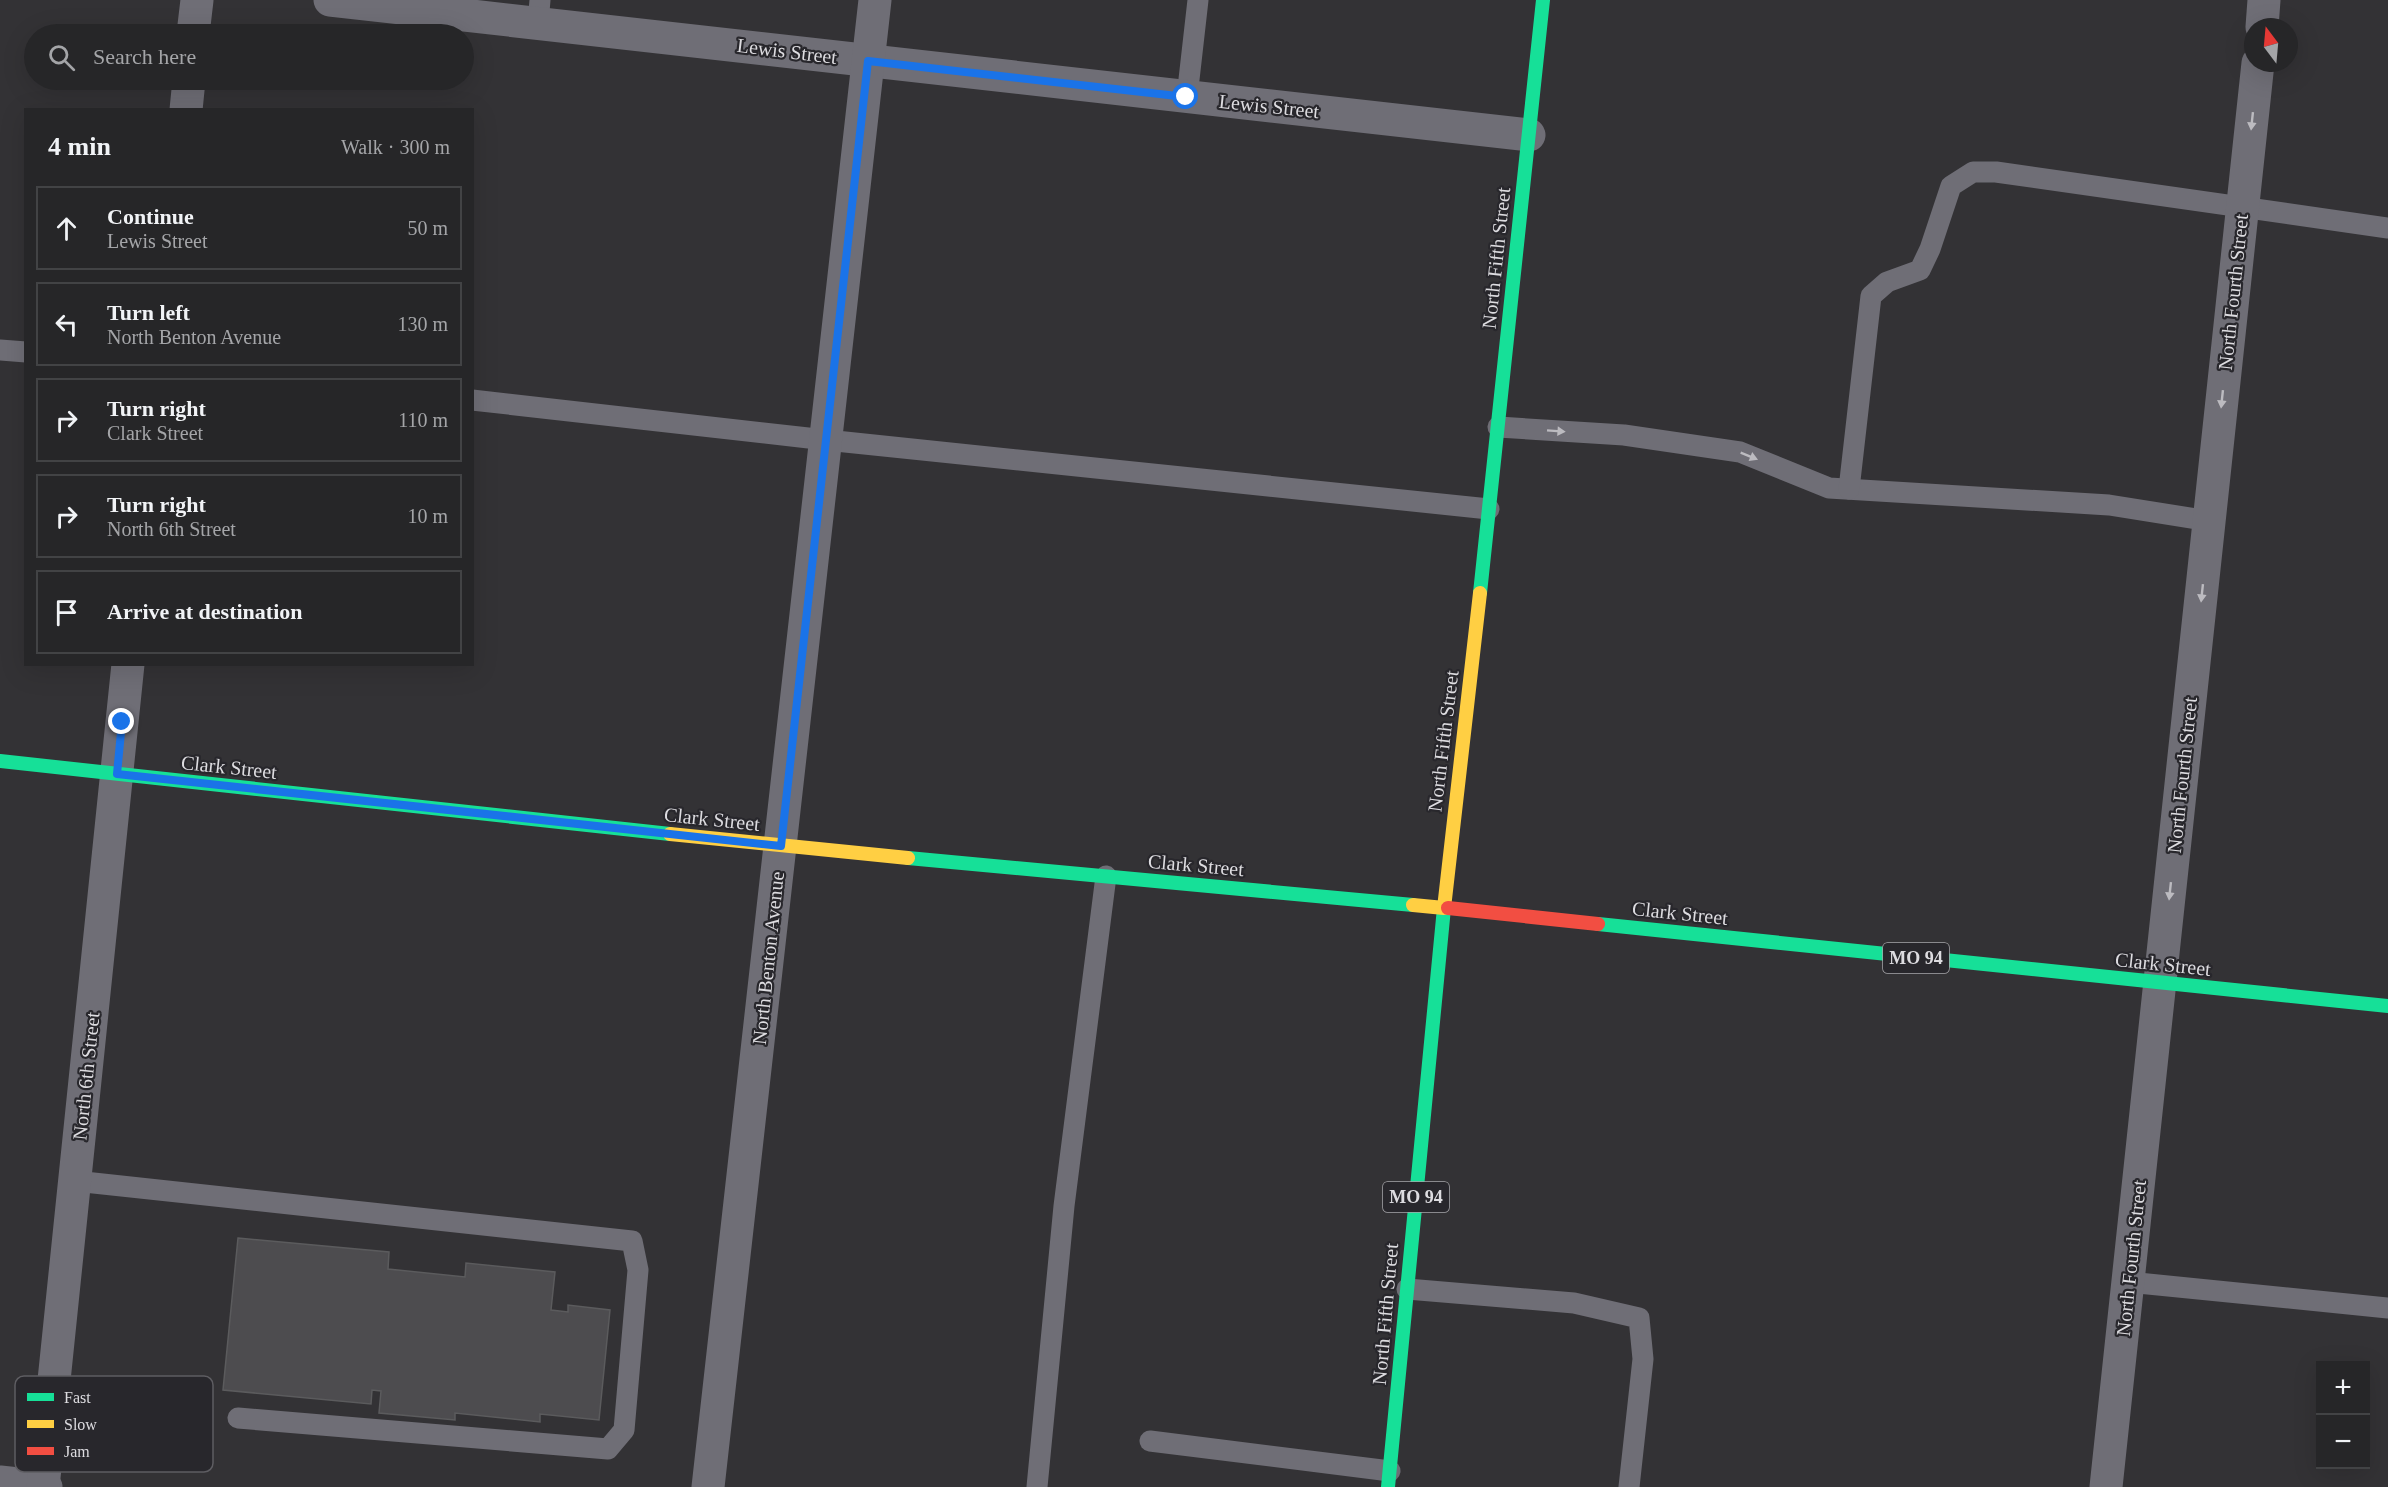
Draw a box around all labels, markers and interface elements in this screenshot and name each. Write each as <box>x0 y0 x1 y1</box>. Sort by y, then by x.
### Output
north arrow <box>2244 18 2298 72</box>
search box <box>24 24 474 90</box>
street label: Lewis Street <box>736 34 839 68</box>
icon: search <box>45 41 78 74</box>
text: Search here <box>93 44 196 69</box>
route start <box>1172 83 1198 109</box>
street label: Lewis Street <box>1218 90 1321 122</box>
one-way arrow <box>2247 112 2256 131</box>
text: 4 min <box>48 132 111 161</box>
text: Walk · 300 m <box>341 136 450 158</box>
street label: North Fifth Street <box>1478 186 1514 330</box>
text: Continue <box>107 204 194 229</box>
icon: ahead <box>50 212 83 245</box>
street label: North Fourth Street <box>2214 213 2252 371</box>
text: 50 m <box>407 217 448 239</box>
text: Lewis Street <box>107 230 208 252</box>
text: Turn left <box>107 300 190 325</box>
icon: left <box>50 308 83 341</box>
text: 130 m <box>397 313 448 335</box>
text: North Benton Avenue <box>107 326 281 348</box>
one-way arrow <box>2217 389 2227 408</box>
text: Turn right <box>107 396 206 421</box>
icon: right <box>50 404 83 437</box>
text: 110 m <box>398 409 448 431</box>
text: Clark Street <box>107 422 203 444</box>
one-way arrow <box>1547 426 1566 435</box>
one-way arrow <box>1740 452 1758 461</box>
text: Turn right <box>107 492 206 517</box>
icon: right <box>50 500 83 533</box>
text: 10 m <box>407 505 448 527</box>
text: North 6th Street <box>107 518 236 540</box>
one-way arrow <box>2197 583 2206 602</box>
icon: arrive <box>50 596 83 629</box>
text: Arrive at destination <box>107 599 303 624</box>
street label: North Fifth Street <box>1423 669 1463 813</box>
street label: North Fourth Street <box>2163 696 2201 854</box>
route end <box>108 708 134 734</box>
street label: Clark Street <box>180 751 278 783</box>
street label: Clark Street <box>663 803 761 835</box>
street label: Clark Street <box>1147 850 1245 880</box>
street label: North Benton Avenue <box>748 870 788 1046</box>
one-way arrow <box>2165 881 2174 900</box>
street label: Clark Street <box>1631 897 1729 929</box>
road number: MO 94 <box>1883 943 1949 973</box>
street label: Clark Street <box>2114 948 2212 980</box>
street label: North 6th Street <box>68 1010 104 1141</box>
street label: North Fourth Street <box>2112 1179 2150 1337</box>
road number: MO 94 <box>1383 1182 1449 1212</box>
street label: North Fifth Street <box>1368 1242 1402 1386</box>
map controls <box>2316 1361 2370 1469</box>
button: + <box>2316 1361 2370 1415</box>
legend <box>15 1376 213 1472</box>
text: Fast <box>64 1389 91 1406</box>
button: − <box>2316 1415 2370 1469</box>
text: Slow <box>64 1416 97 1433</box>
text: Jam <box>64 1443 90 1460</box>

